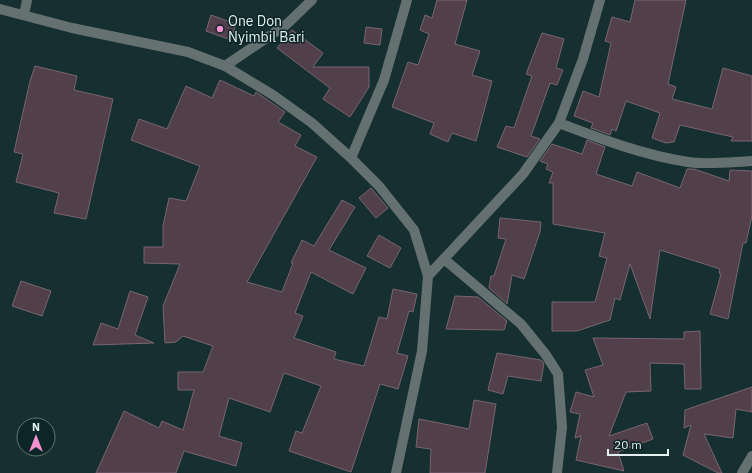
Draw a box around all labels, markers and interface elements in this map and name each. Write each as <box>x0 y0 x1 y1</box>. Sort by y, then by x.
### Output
place label: One Don Nyimbil Bari <box>228 12 305 46</box>
marker: One Don Nyimbil Bari <box>215 24 225 34</box>
north arrow <box>16 417 56 457</box>
text: N <box>32 420 40 434</box>
scale bar <box>608 431 668 457</box>
text: 20 m <box>614 437 642 452</box>

